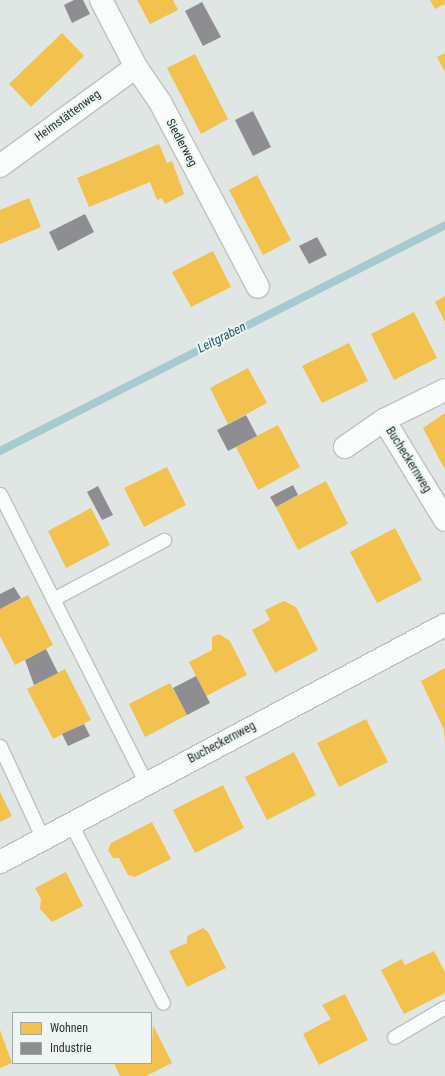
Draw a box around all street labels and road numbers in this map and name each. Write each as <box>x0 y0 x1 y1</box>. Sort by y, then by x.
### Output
street label: Heimstättenweg <box>32 87 104 145</box>
street label: Siedlerweg <box>162 117 200 169</box>
street label: Bucheckernweg <box>382 425 434 495</box>
street label: Bucheckernweg <box>186 719 258 767</box>

